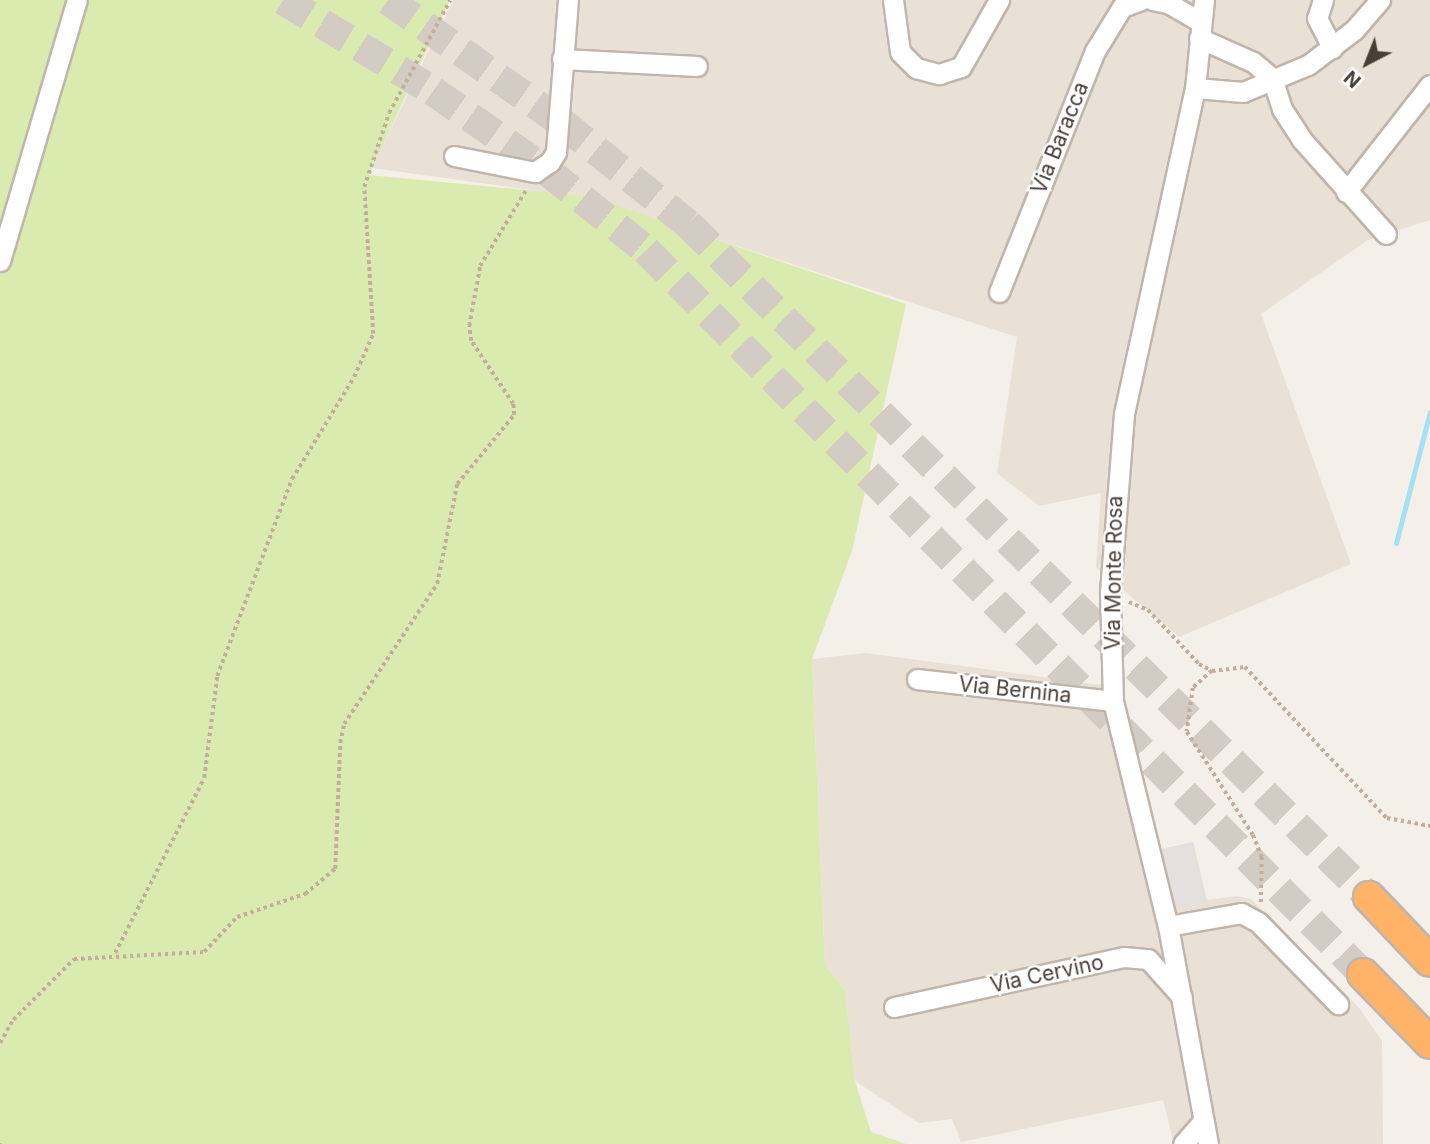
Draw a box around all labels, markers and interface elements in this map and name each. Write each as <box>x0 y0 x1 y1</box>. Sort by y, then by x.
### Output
north arrow <box>1332 28 1402 98</box>
text: N <box>1340 66 1366 92</box>
street label: Via Baracca <box>1026 78 1094 198</box>
street label: Via Monte Rosa <box>1100 495 1128 651</box>
street label: Via Bernina <box>957 672 1073 708</box>
street label: Via Cervino <box>988 950 1106 998</box>

